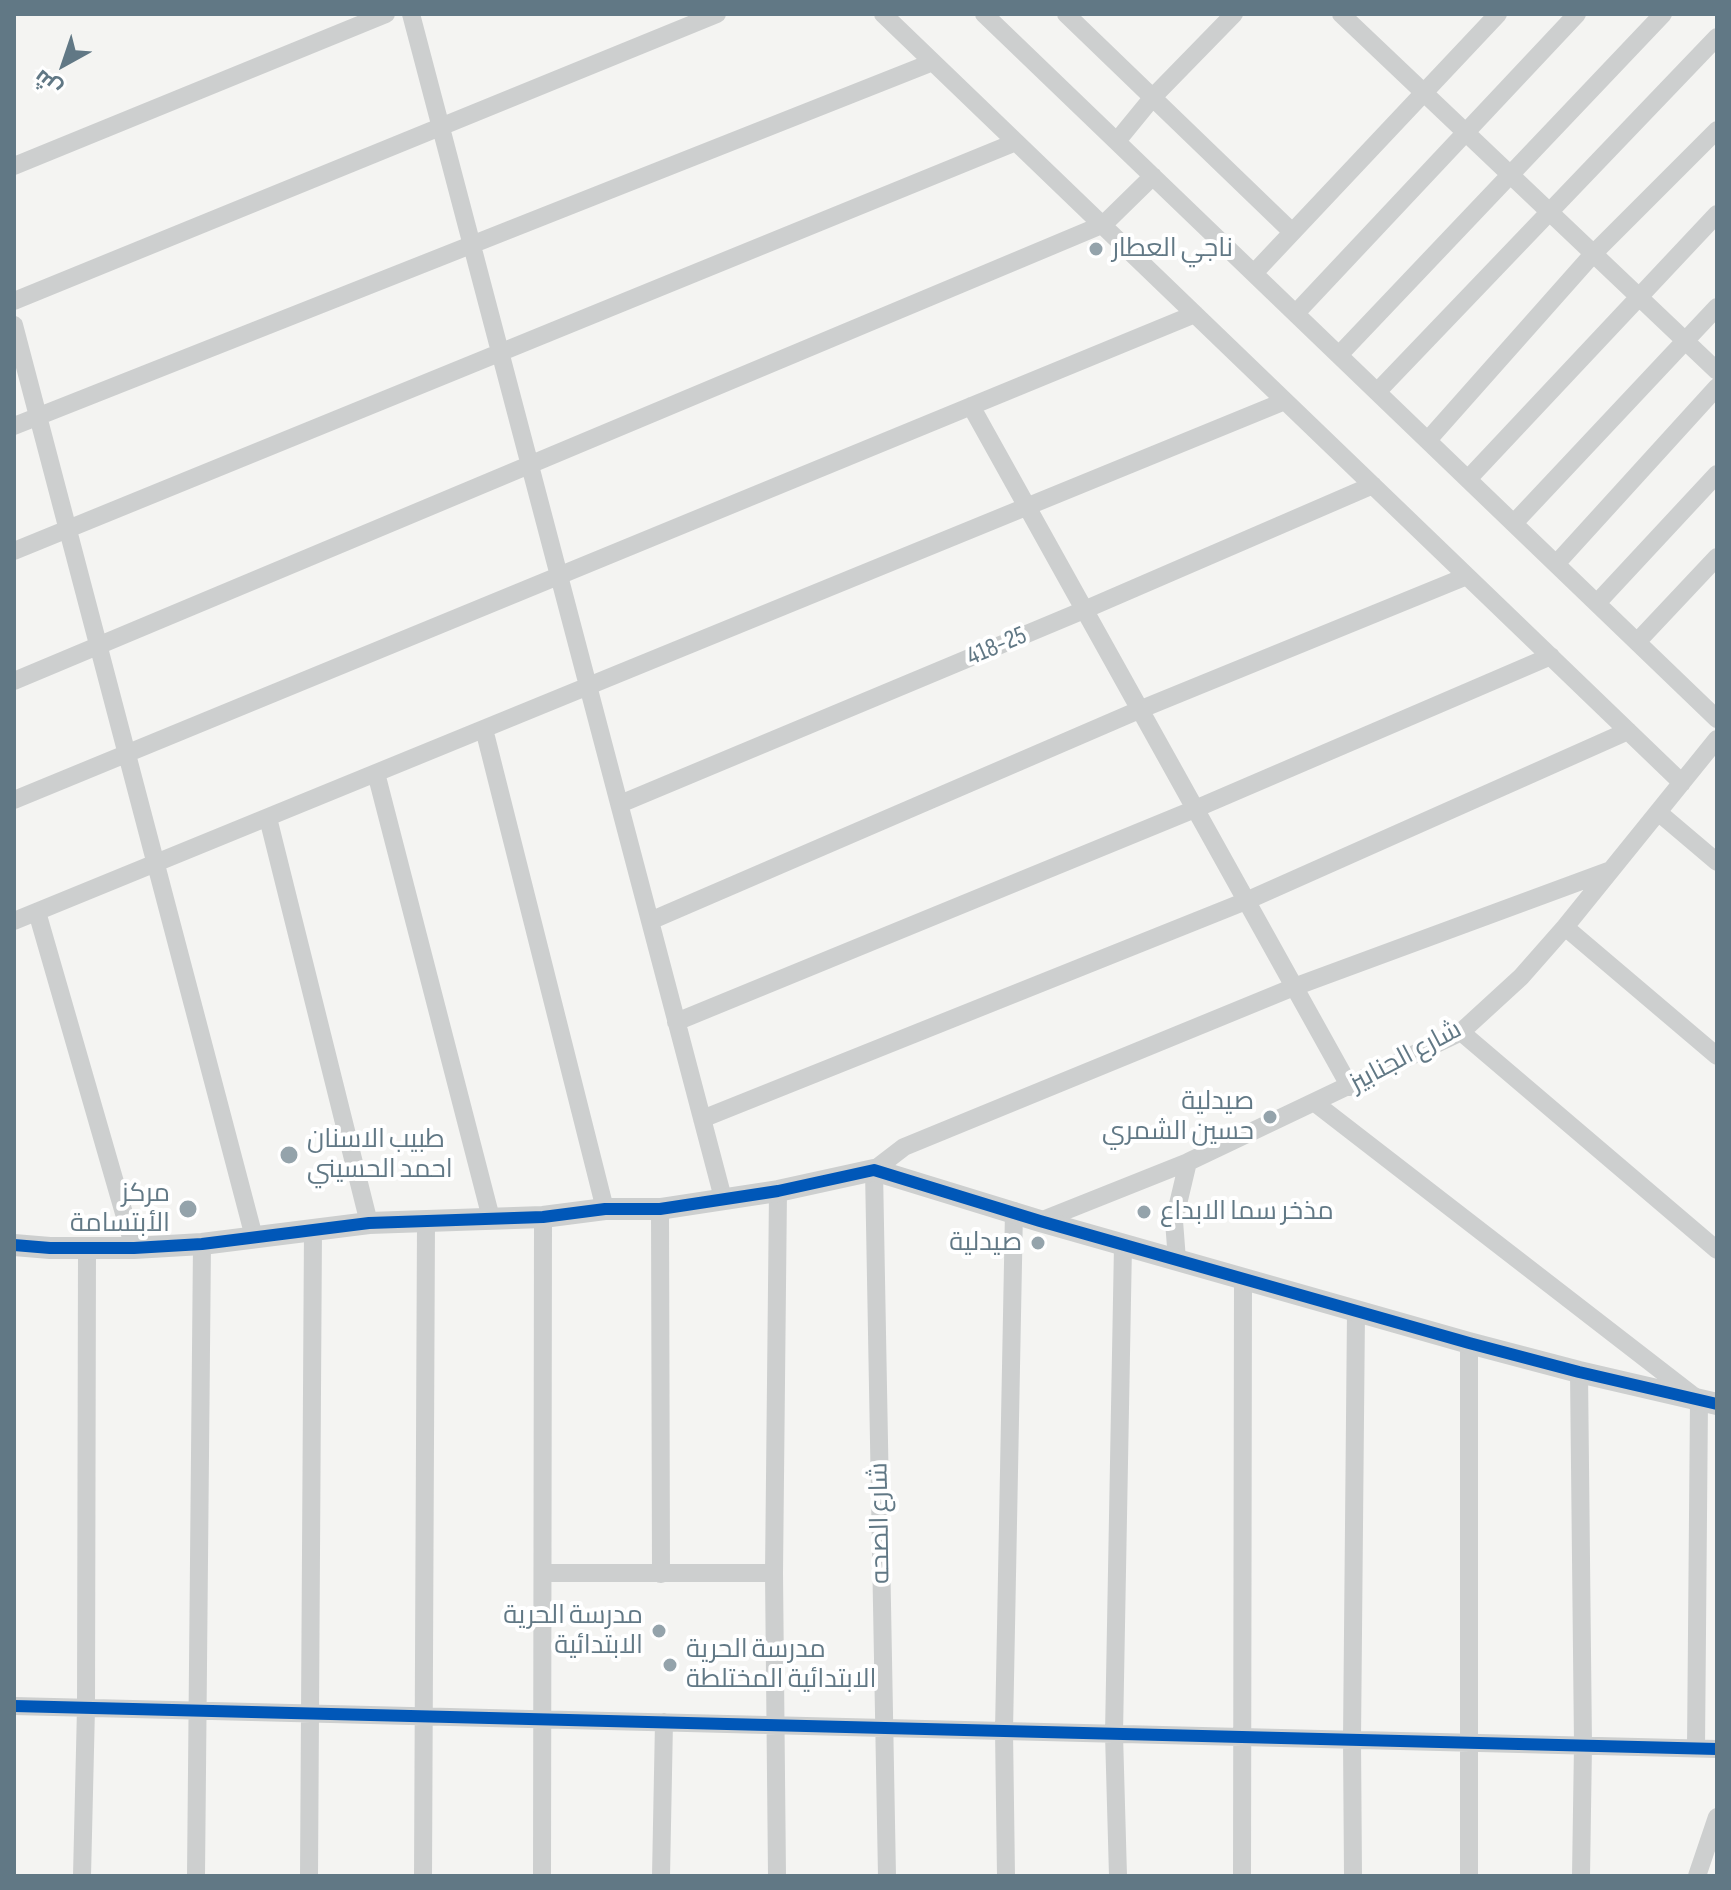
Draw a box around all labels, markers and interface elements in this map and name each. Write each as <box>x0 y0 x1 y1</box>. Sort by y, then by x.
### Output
north arrow <box>24 24 104 104</box>
text: ش <box>29 63 68 102</box>
place label: ناجي العطار <box>1112 233 1233 265</box>
marker: ناجي العطار <box>1087 240 1105 258</box>
street label: 418-25 <box>962 621 1032 673</box>
street label: شارع الجنابيز <box>1345 1015 1467 1099</box>
place label: صيدلية حسين الشمري <box>1102 1086 1254 1148</box>
marker: صيدلية حسين الشمري <box>1261 1108 1279 1126</box>
place label: طبيب الاسنان احمد الحسيني <box>307 1124 453 1186</box>
marker: طبيب الاسنان احمد الحسيني <box>278 1144 300 1166</box>
place label: مركز الأبتسامة <box>70 1178 170 1240</box>
place label: مذخر سما الابداع <box>1160 1196 1334 1228</box>
marker: مركز الأبتسامة <box>177 1198 199 1220</box>
marker: مذخر سما الابداع <box>1135 1203 1153 1221</box>
place label: صيدلية <box>949 1227 1022 1259</box>
marker: صيدلية <box>1029 1234 1047 1252</box>
street label: شارع الصحه <box>864 1462 898 1584</box>
place label: مدرسة الحرية الابتدائية <box>503 1600 643 1662</box>
marker: مدرسة الحرية الابتدائية <box>650 1622 668 1640</box>
place label: مدرسة الحرية الابتدائية المختلطة <box>686 1634 876 1696</box>
marker: مدرسة الحرية الابتدائية المختلطة <box>661 1656 679 1674</box>

